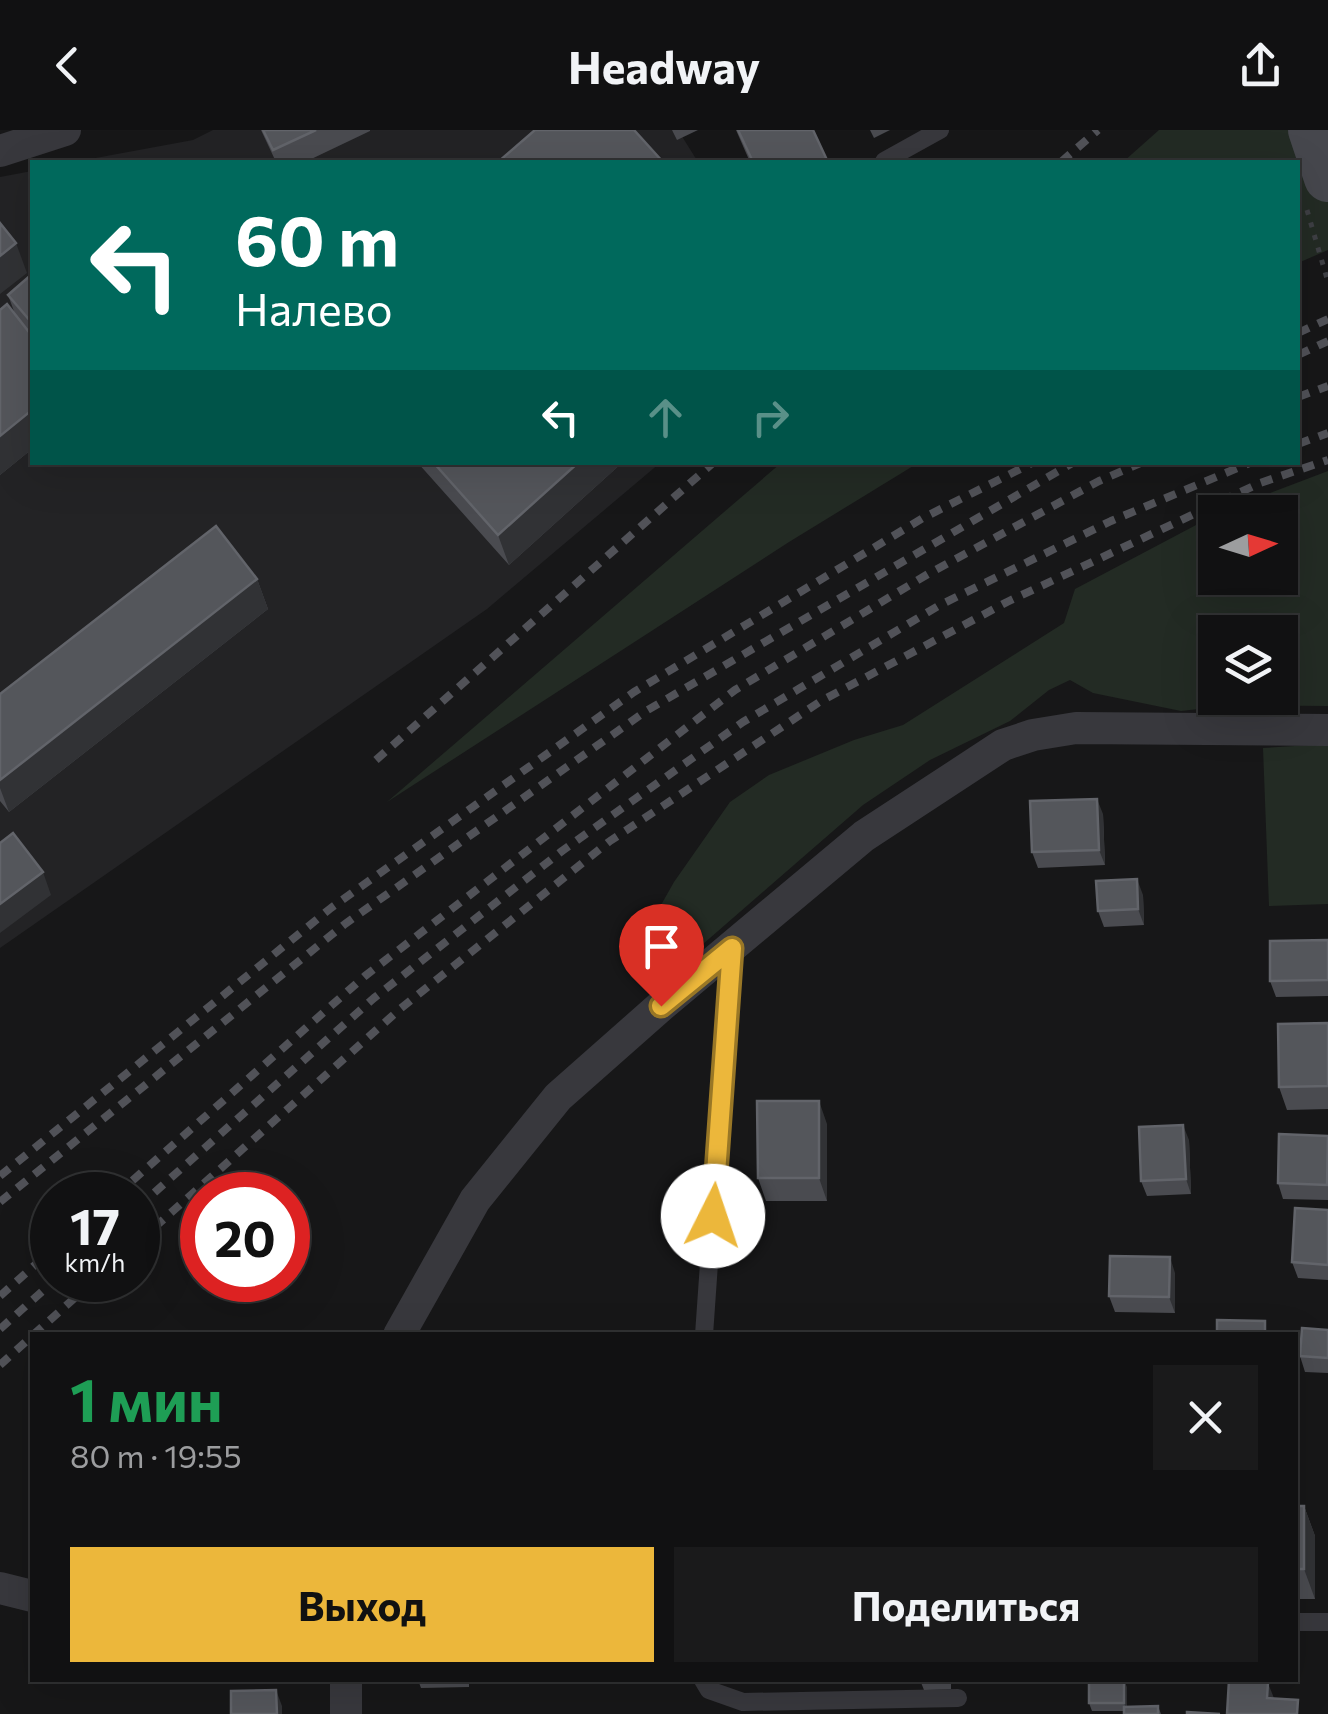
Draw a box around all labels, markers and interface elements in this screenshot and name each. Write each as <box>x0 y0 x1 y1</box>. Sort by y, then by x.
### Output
icon: back <box>40 38 95 93</box>
text: Headway <box>568 38 760 93</box>
icon: share <box>1233 38 1288 93</box>
text: 60 m <box>235 195 399 280</box>
icon: left <box>70 200 200 330</box>
text: Налево <box>235 280 393 335</box>
icon: left <box>533 390 588 445</box>
icon: ahead <box>638 390 693 445</box>
icon: right <box>743 390 798 445</box>
north arrow <box>1198 495 1298 595</box>
map controls <box>1198 495 1298 715</box>
button: layers <box>1198 615 1298 715</box>
pin <box>619 904 704 1007</box>
icon: arrive <box>634 919 689 974</box>
position arrow <box>661 1164 765 1268</box>
speed limit sign: 20 <box>180 1172 310 1302</box>
text: 17 <box>70 1194 120 1255</box>
text: km/h <box>65 1247 125 1277</box>
text: 1 мин <box>70 1361 223 1434</box>
button: close <box>1153 1365 1258 1470</box>
text: 80 m · 19:55 <box>70 1435 242 1475</box>
button: Выход <box>70 1547 654 1662</box>
button: Поделиться <box>674 1547 1258 1662</box>

